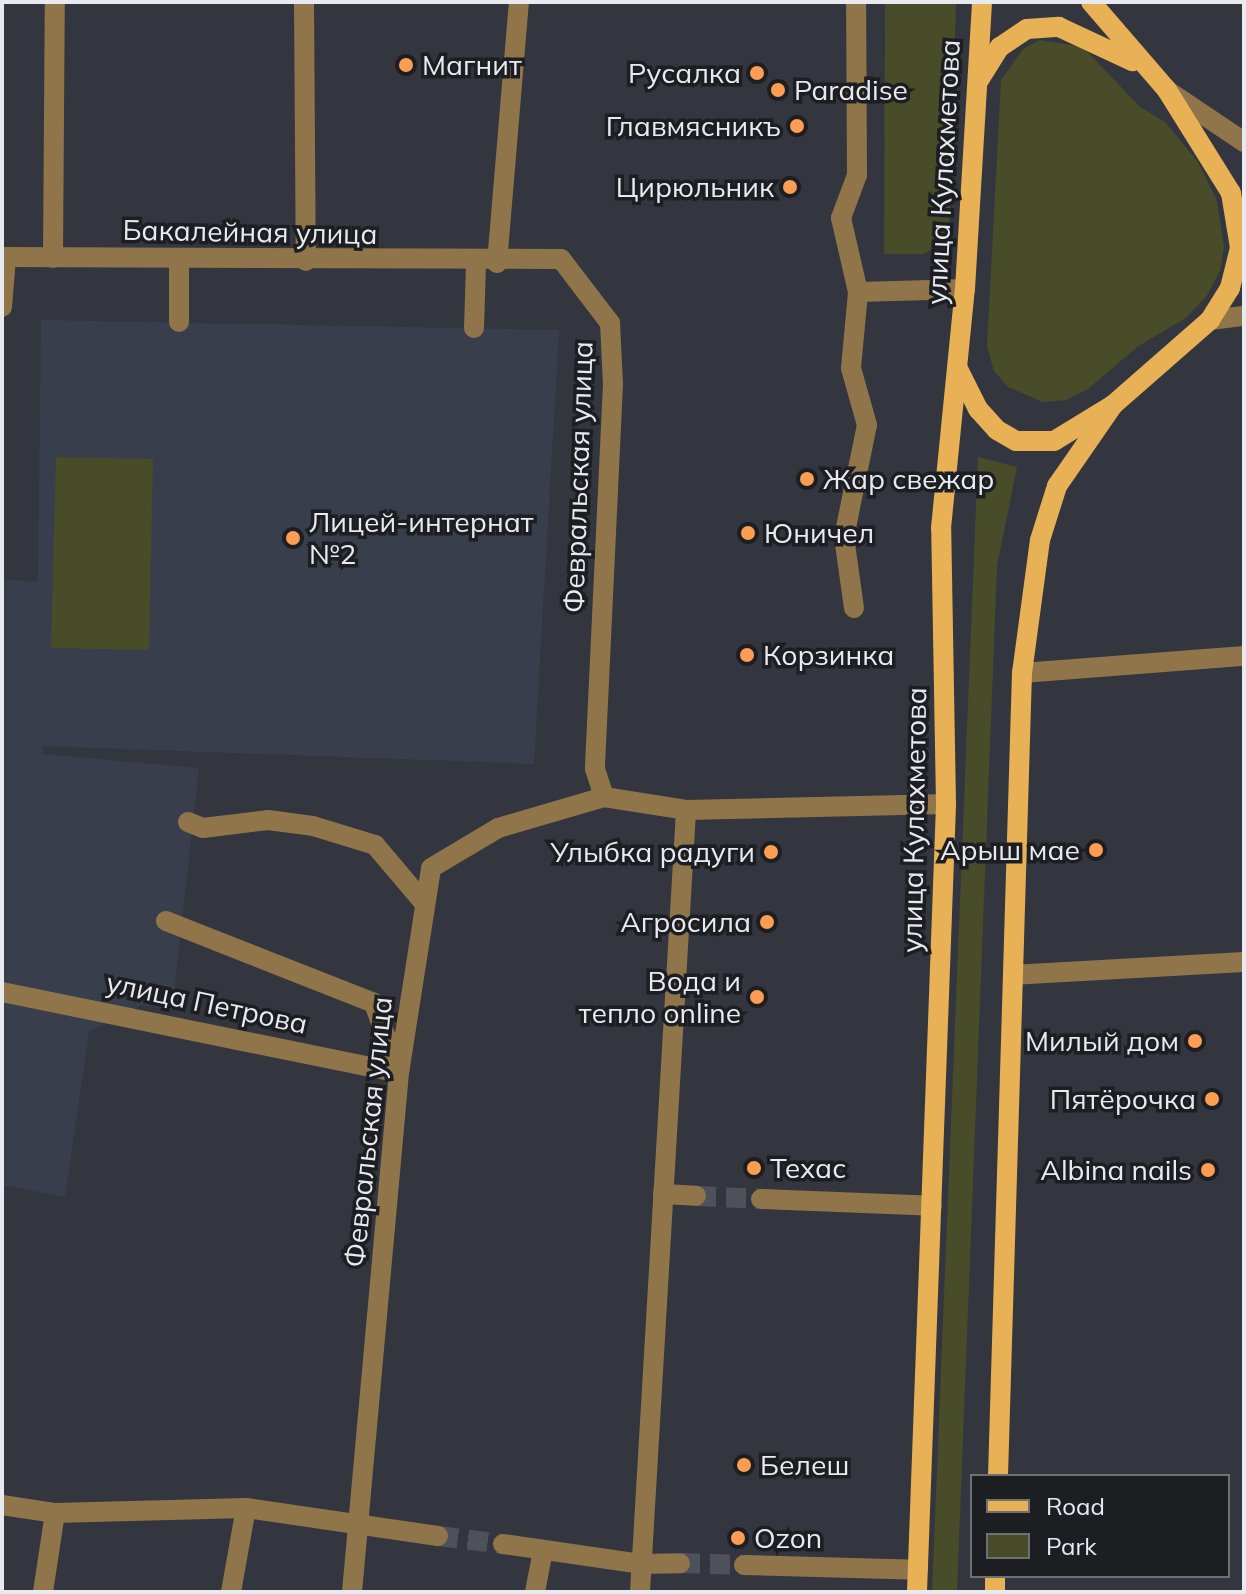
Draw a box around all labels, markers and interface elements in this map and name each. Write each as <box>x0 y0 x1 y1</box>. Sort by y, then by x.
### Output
street label: улица Кулахметова <box>919 38 967 306</box>
place label: Магнит <box>422 48 522 82</box>
marker: Магнит <box>397 56 415 74</box>
place label: Русалка <box>628 56 741 90</box>
marker: Русалка <box>748 64 766 82</box>
place label: Paradise <box>794 73 908 107</box>
marker: Paradise <box>769 81 787 99</box>
place label: Главмясникъ <box>606 109 781 143</box>
marker: Главмясникъ <box>788 117 806 135</box>
place label: Цирюльник <box>616 170 774 204</box>
marker: Цирюльник <box>781 178 799 196</box>
street label: Бакалейная улица <box>122 213 378 251</box>
street label: Февральская улица <box>556 341 600 613</box>
place label: Жар свежар <box>823 462 994 496</box>
marker: Жар свежар <box>798 470 816 488</box>
place label: Лицей-интернат №2 <box>309 505 534 571</box>
place label: Юничел <box>764 516 874 550</box>
marker: Юничел <box>739 524 757 542</box>
marker: Лицей-интернат №2 <box>284 529 302 547</box>
place label: Корзинка <box>763 638 894 672</box>
marker: Корзинка <box>738 646 756 664</box>
street label: улица Кулахметова <box>895 687 933 953</box>
place label: Арыш мае <box>940 833 1080 867</box>
place label: Улыбка радуги <box>550 835 755 869</box>
marker: Арыш мае <box>1087 841 1105 859</box>
marker: Улыбка радуги <box>762 843 780 861</box>
place label: Агросила <box>620 905 751 939</box>
marker: Агросила <box>758 913 776 931</box>
place label: Вода и тепло online <box>579 964 741 1030</box>
street label: улица Петрова <box>103 965 311 1041</box>
marker: Вода и тепло online <box>748 988 766 1006</box>
street label: Февральская улица <box>337 995 399 1269</box>
place label: Милый дом <box>1025 1024 1179 1058</box>
marker: Милый дом <box>1186 1032 1204 1050</box>
place label: Пятёрочка <box>1050 1082 1196 1116</box>
marker: Пятёрочка <box>1203 1090 1221 1108</box>
place label: Техас <box>770 1151 846 1185</box>
place label: Albina nails <box>1040 1153 1192 1187</box>
marker: Техас <box>745 1159 763 1177</box>
marker: Albina nails <box>1199 1161 1217 1179</box>
place label: Белеш <box>760 1448 849 1482</box>
marker: Белеш <box>735 1456 753 1474</box>
legend <box>970 1474 1230 1578</box>
text: Road <box>1046 1491 1105 1521</box>
place label: Ozon <box>754 1521 822 1555</box>
marker: Ozon <box>729 1529 747 1547</box>
text: Park <box>1046 1531 1097 1561</box>

